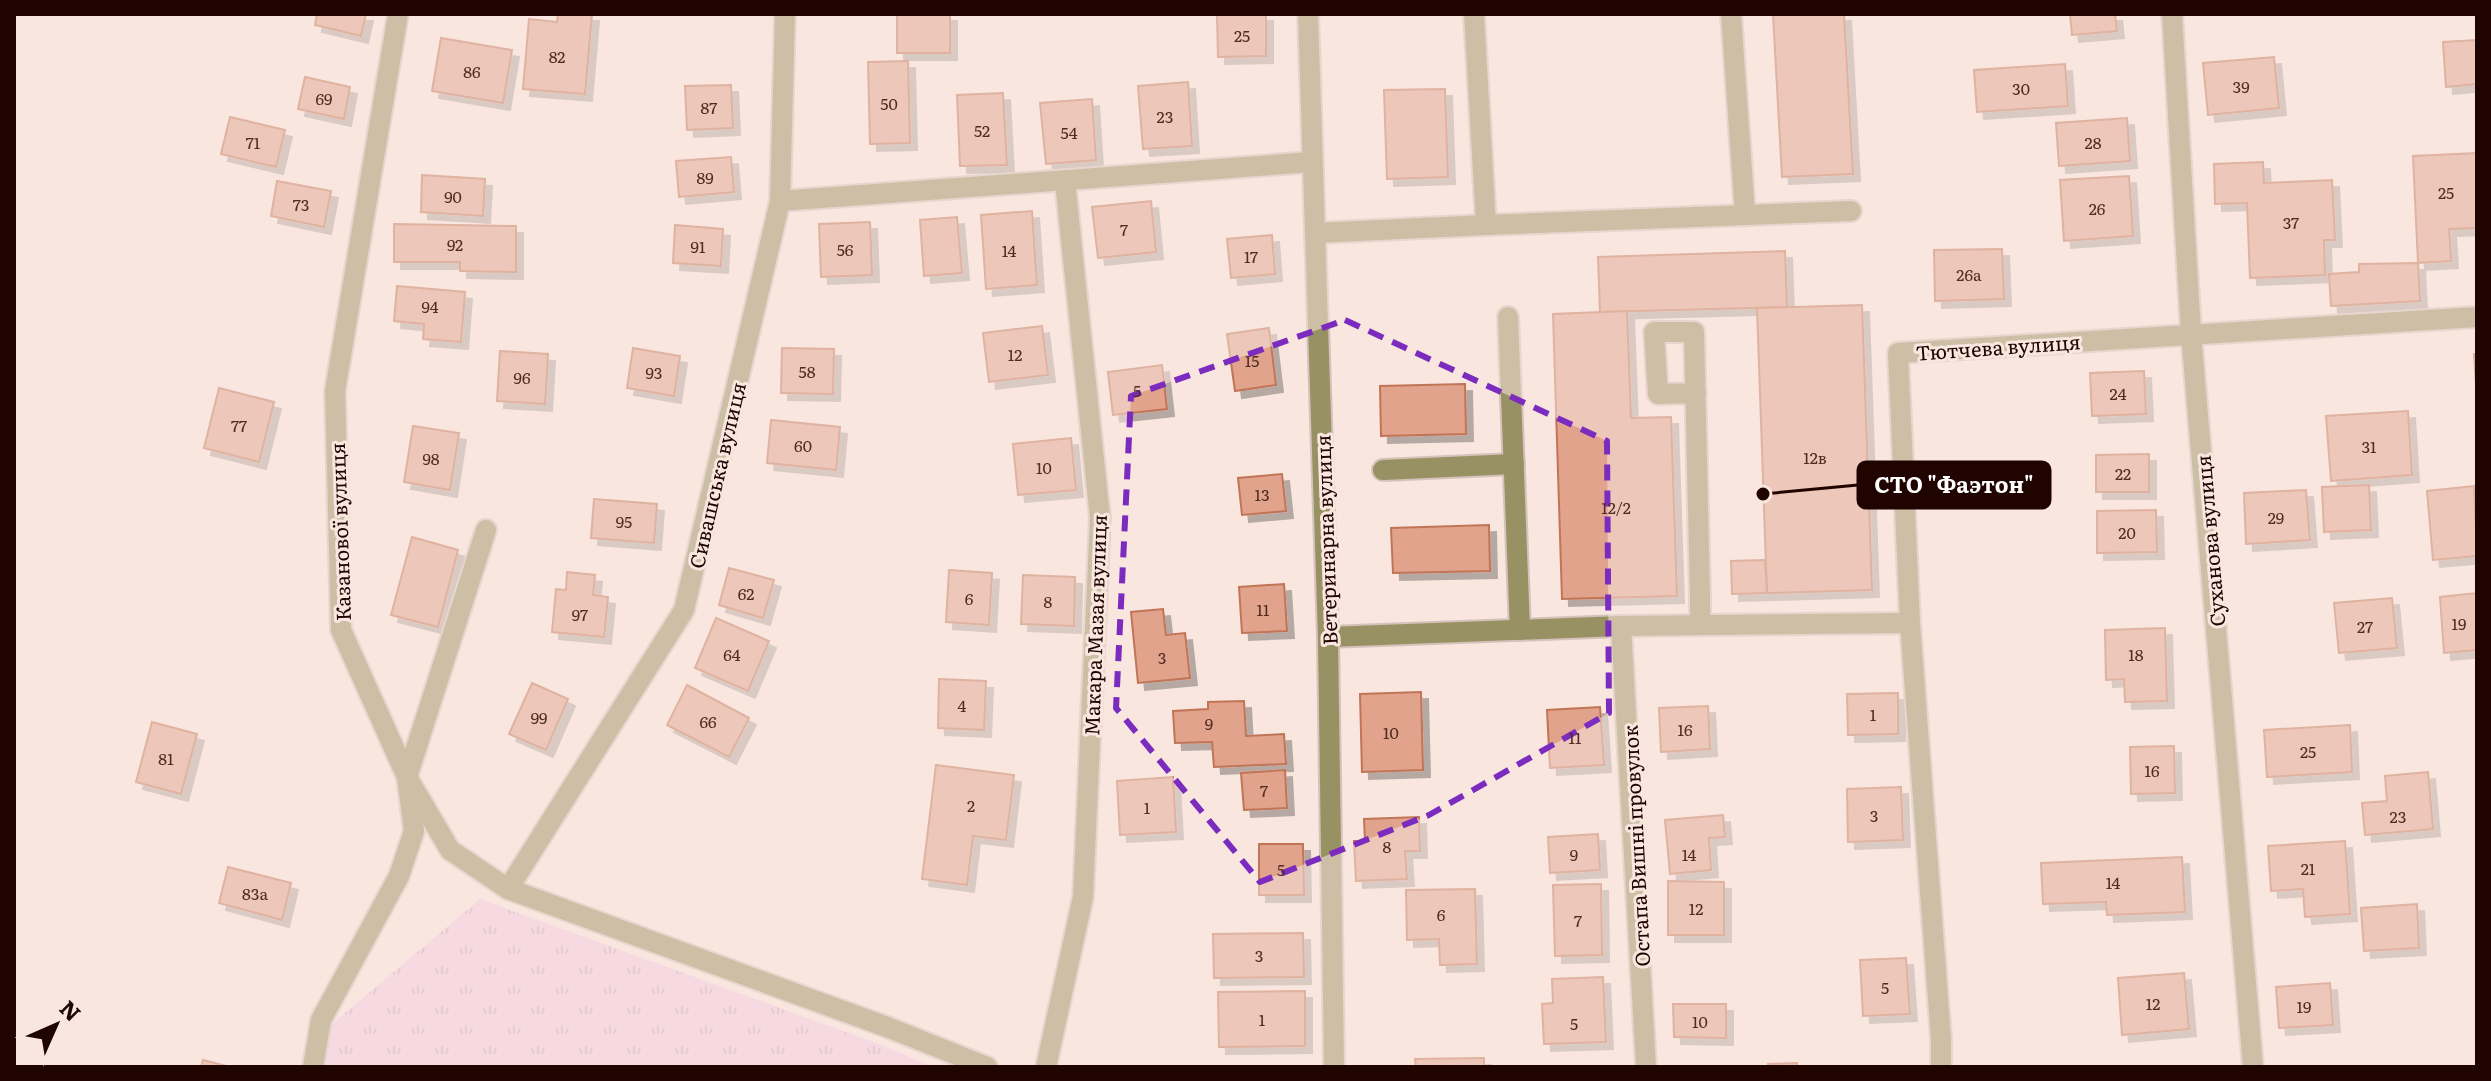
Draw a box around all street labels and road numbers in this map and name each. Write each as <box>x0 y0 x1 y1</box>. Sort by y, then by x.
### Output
street label: Тютчева вулиця <box>1914 325 2082 367</box>
street label: Сивашська вулиця <box>680 379 752 571</box>
street label: Ветеринарна вулиця <box>1306 434 1344 646</box>
street label: Казанової вулиця <box>321 442 357 622</box>
street label: Суханова вулиця <box>2187 454 2231 628</box>
street label: Макара Мазая вулиця <box>1075 514 1113 736</box>
street label: Остапа Вишні провулок <box>1614 724 1656 968</box>

